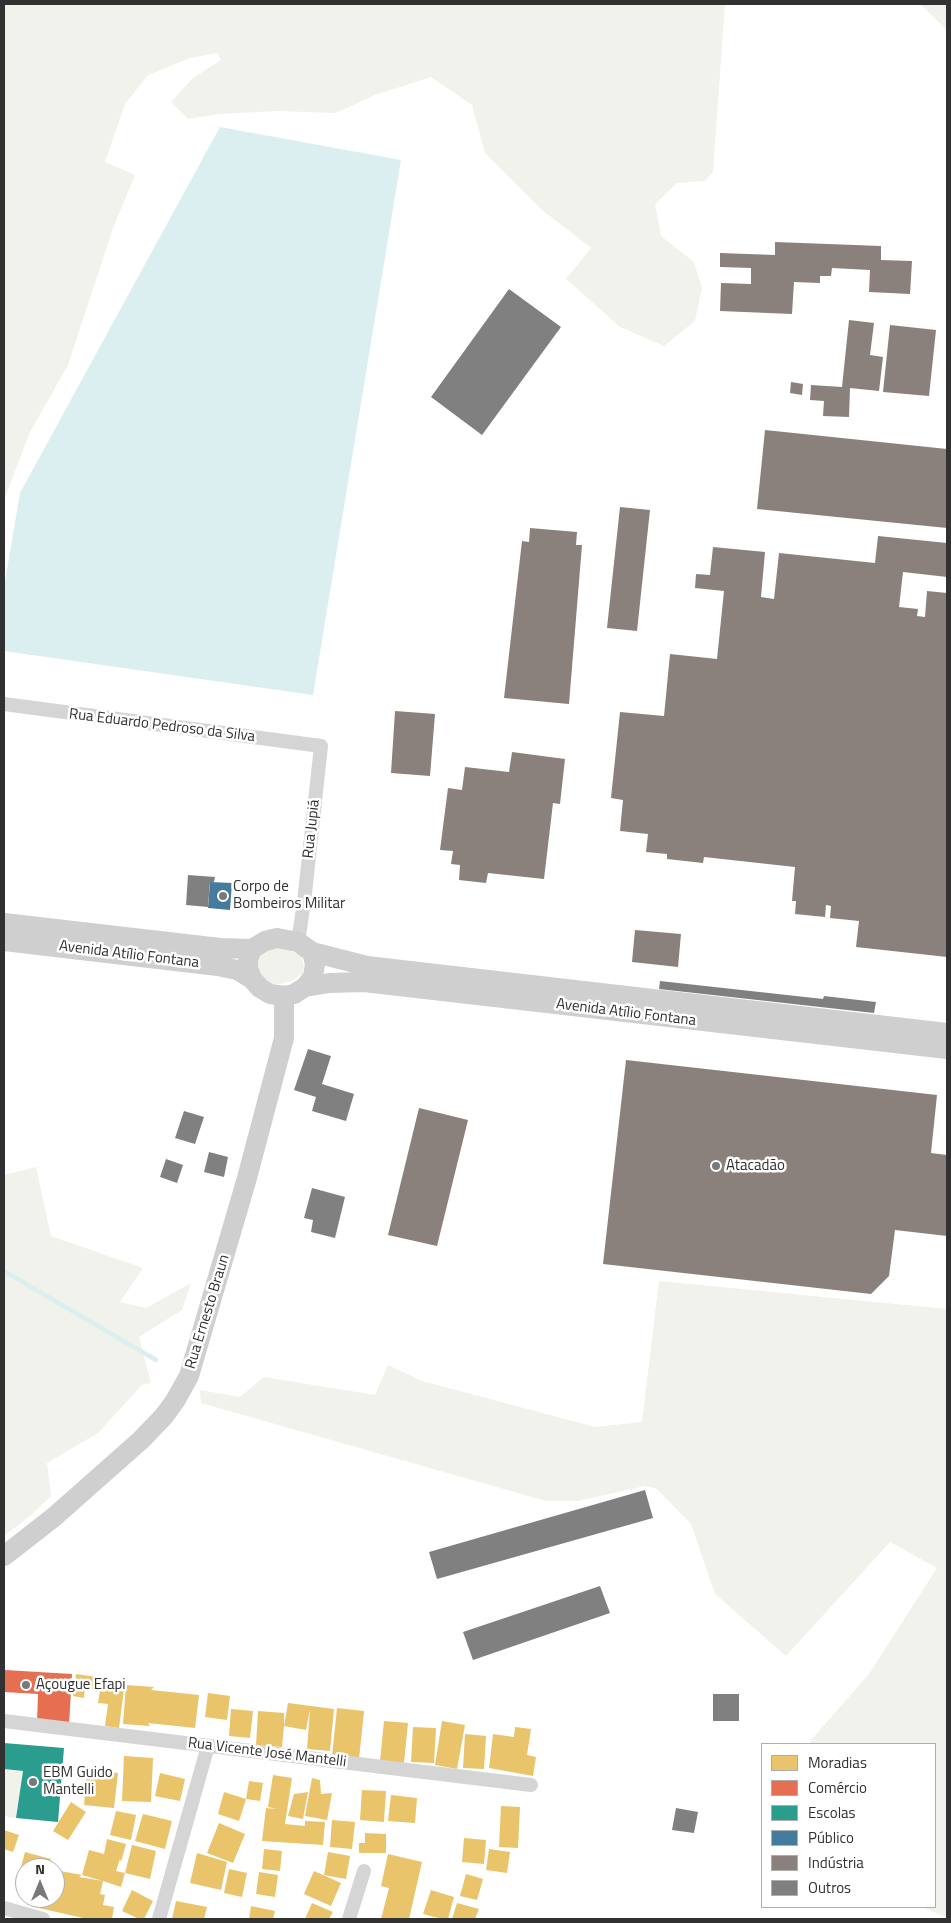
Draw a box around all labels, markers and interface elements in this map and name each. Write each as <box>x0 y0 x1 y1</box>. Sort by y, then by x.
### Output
street label: Rua Eduardo Pedroso da Silva <box>68 706 256 746</box>
street label: Rua Jupiá <box>300 799 324 859</box>
place label: Corpo de Bombeiros Militar <box>233 878 345 913</box>
marker: Corpo de Bombeiros Militar <box>217 890 229 902</box>
street label: Avenida Atílio Fontana <box>58 937 200 973</box>
street label: Avenida Atílio Fontana <box>555 995 697 1031</box>
place label: Atacadão <box>726 1157 785 1175</box>
marker: Atacadão <box>710 1160 722 1172</box>
street label: Rua Ernesto Braun <box>182 1253 234 1371</box>
place label: Açougue Efapi <box>36 1676 126 1694</box>
marker: Açougue Efapi <box>20 1679 32 1691</box>
street label: Rua Vicente José Mantelli <box>187 1734 347 1772</box>
legend <box>761 1743 936 1908</box>
text: Moradias <box>808 1751 867 1774</box>
place label: EBM Guido Mantelli <box>43 1764 113 1799</box>
marker: EBM Guido Mantelli <box>27 1776 39 1788</box>
text: Comércio <box>808 1776 867 1799</box>
text: Escolas <box>808 1801 856 1824</box>
text: Público <box>808 1826 854 1849</box>
text: Indústria <box>808 1851 864 1874</box>
north arrow <box>15 1858 65 1908</box>
text: N <box>35 1858 45 1879</box>
text: Outros <box>808 1876 851 1899</box>

